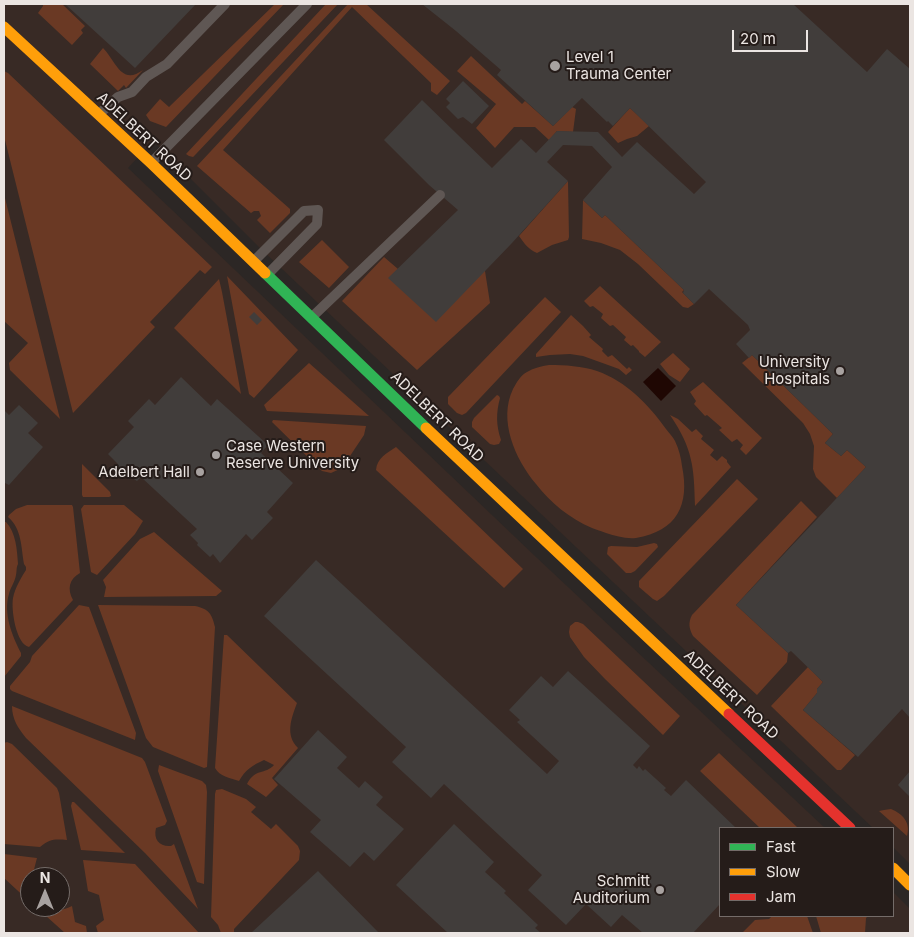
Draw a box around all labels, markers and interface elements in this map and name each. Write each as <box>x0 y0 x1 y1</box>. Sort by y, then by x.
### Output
scale bar <box>734 20 810 52</box>
text: 20 m <box>740 29 776 48</box>
place label: Level 1 Trauma Center <box>566 48 671 83</box>
marker: Level 1 Trauma Center <box>548 59 562 73</box>
street label: ADELBERT ROAD <box>93 89 195 185</box>
place label: University Hospitals <box>759 353 830 388</box>
marker: University Hospitals <box>834 365 846 377</box>
street label: ADELBERT ROAD <box>387 368 487 466</box>
place label: Case Western Reserve University <box>226 437 359 472</box>
marker: Case Western Reserve University <box>210 449 222 461</box>
place label: Adelbert Hall <box>98 463 190 481</box>
marker: Adelbert Hall <box>194 466 206 478</box>
street label: ADELBERT ROAD <box>680 647 782 743</box>
legend <box>719 827 894 917</box>
text: Fast <box>766 837 796 856</box>
text: Slow <box>766 862 800 881</box>
north arrow <box>20 867 70 917</box>
text: N <box>40 869 50 886</box>
place label: Schmitt Auditorium <box>573 872 650 907</box>
marker: Schmitt Auditorium <box>654 884 666 896</box>
text: Jam <box>766 887 796 906</box>

